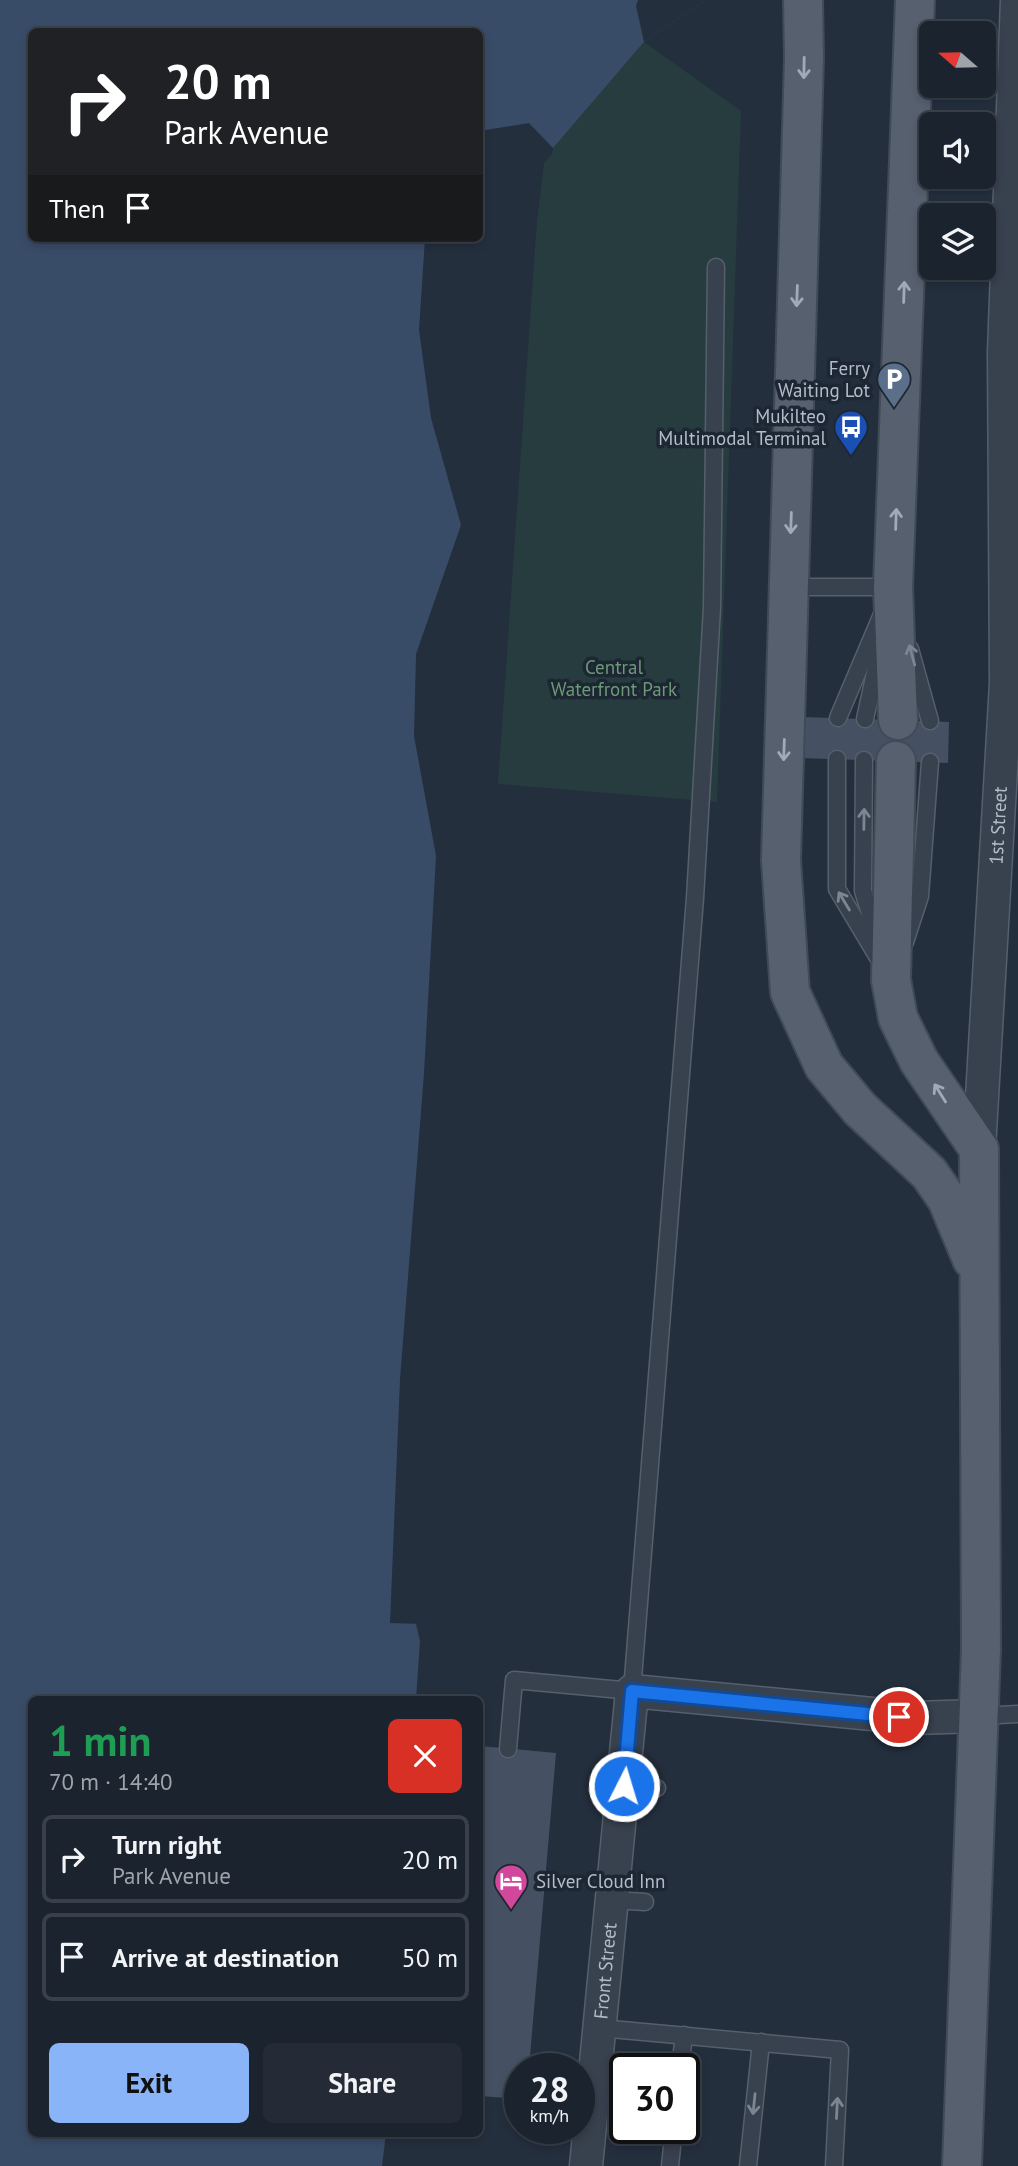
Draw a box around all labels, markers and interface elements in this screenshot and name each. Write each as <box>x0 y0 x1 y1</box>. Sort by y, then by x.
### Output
north arrow <box>919 21 996 98</box>
map controls <box>919 21 996 280</box>
text: 20 m <box>164 49 271 113</box>
icon: right <box>49 56 140 147</box>
one-way arrow <box>797 56 810 79</box>
text: Park Avenue <box>164 111 329 153</box>
button: sound <box>919 112 996 189</box>
icon: arrive <box>119 189 157 227</box>
text: Then <box>49 192 105 225</box>
button: layers <box>919 203 996 280</box>
one-way arrow <box>898 281 911 304</box>
one-way arrow <box>791 284 804 307</box>
place label: Ferry Waiting Lot <box>778 356 871 402</box>
parking icon: Ferry Waiting Lot <box>875 360 913 409</box>
place label: Mukilteo Multimodal Terminal <box>658 404 826 450</box>
bus stop icon: Mukilteo Multimodal Terminal <box>832 408 870 457</box>
one-way arrow <box>889 508 902 531</box>
one-way arrow <box>784 511 797 534</box>
one-way arrow <box>904 645 917 667</box>
park label: Central Waterfront Park <box>551 655 677 701</box>
one-way arrow <box>778 739 791 762</box>
street label: 1st Street <box>983 785 1012 865</box>
one-way arrow <box>857 807 870 830</box>
one-way arrow <box>837 891 851 911</box>
one-way arrow <box>932 1084 947 1103</box>
pin <box>869 1687 929 1747</box>
icon: arrive <box>880 1698 918 1736</box>
text: 1 min <box>49 1713 151 1768</box>
button: close <box>388 1719 462 1793</box>
position arrow <box>587 1749 661 1823</box>
text: 70 m · 14:40 <box>49 1767 173 1796</box>
text: Turn right <box>112 1828 221 1861</box>
icon: right <box>53 1840 91 1878</box>
text: 20 m <box>402 1843 458 1876</box>
text: Park Avenue <box>112 1861 231 1890</box>
hotel icon: Silver Cloud Inn <box>492 1862 530 1911</box>
place label: Silver Cloud Inn <box>536 1869 665 1893</box>
street label: Front Street <box>588 1921 622 2020</box>
icon: arrive <box>53 1938 91 1976</box>
text: Arrive at destination <box>112 1941 339 1974</box>
text: 50 m <box>402 1941 458 1974</box>
button: Exit <box>49 2043 249 2123</box>
button: Share <box>263 2043 462 2123</box>
speed limit sign: 30 <box>609 2053 700 2144</box>
text: 28 <box>530 2066 569 2112</box>
one-way arrow <box>748 2092 761 2115</box>
one-way arrow <box>831 2097 844 2120</box>
text: km/h <box>530 2104 569 2127</box>

